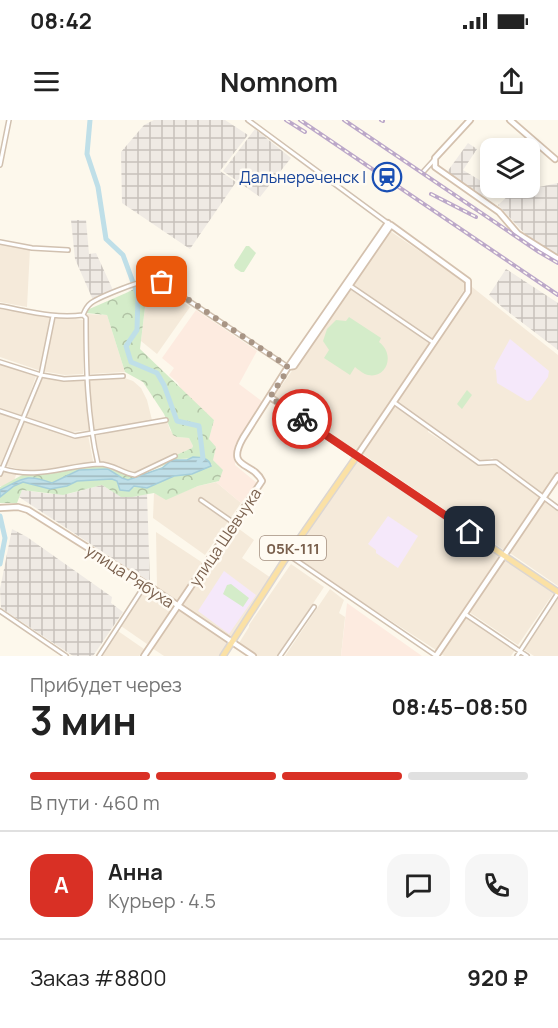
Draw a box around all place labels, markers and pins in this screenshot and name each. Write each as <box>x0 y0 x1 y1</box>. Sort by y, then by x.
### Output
station icon: Дальнереченск I <box>371 161 403 193</box>
place label: Дальнереченск I <box>239 166 366 188</box>
pin <box>136 256 187 307</box>
pin <box>444 506 495 557</box>

